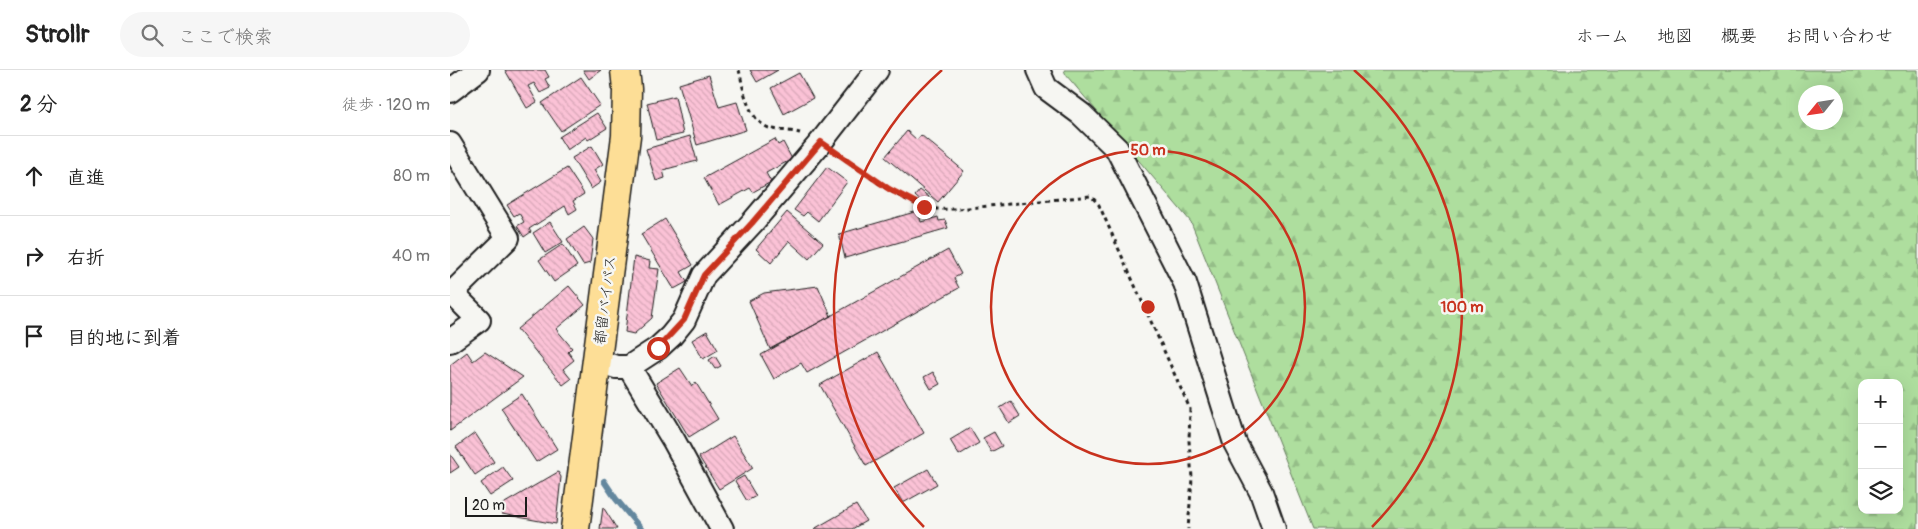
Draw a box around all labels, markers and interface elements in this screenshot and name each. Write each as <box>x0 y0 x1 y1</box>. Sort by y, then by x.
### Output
search box <box>120 12 470 57</box>
text: Strollr <box>25 20 90 49</box>
icon: search <box>138 21 166 49</box>
text: ここで検索 <box>178 25 273 49</box>
text: ホーム <box>1576 25 1629 48</box>
text: 地図 <box>1657 25 1693 48</box>
text: 概要 <box>1721 25 1757 48</box>
text: お問い合わせ <box>1785 25 1893 48</box>
north arrow <box>1798 85 1843 130</box>
text: 2 分 <box>20 91 57 118</box>
text: 徒歩 · 120 m <box>342 95 430 115</box>
text: 50 m <box>1131 141 1165 160</box>
icon: ahead <box>20 162 48 190</box>
text: 直進 <box>67 166 105 190</box>
text: 80 m <box>393 166 430 186</box>
route end <box>913 196 936 219</box>
icon: right <box>20 242 48 270</box>
text: 右折 <box>67 246 105 270</box>
text: 40 m <box>392 246 430 266</box>
street label: 都留バイパス <box>591 254 620 346</box>
centre of rings <box>1139 298 1157 316</box>
text: 100 m <box>1441 298 1483 317</box>
icon: arrive <box>20 322 48 350</box>
text: 目的地に到着 <box>67 326 181 350</box>
route start <box>647 337 670 360</box>
map controls <box>1858 379 1903 514</box>
button: + <box>1858 379 1903 424</box>
button: − <box>1858 424 1903 469</box>
button: layers <box>1858 469 1903 514</box>
scale bar <box>465 494 528 517</box>
text: 20 m <box>472 497 505 514</box>

